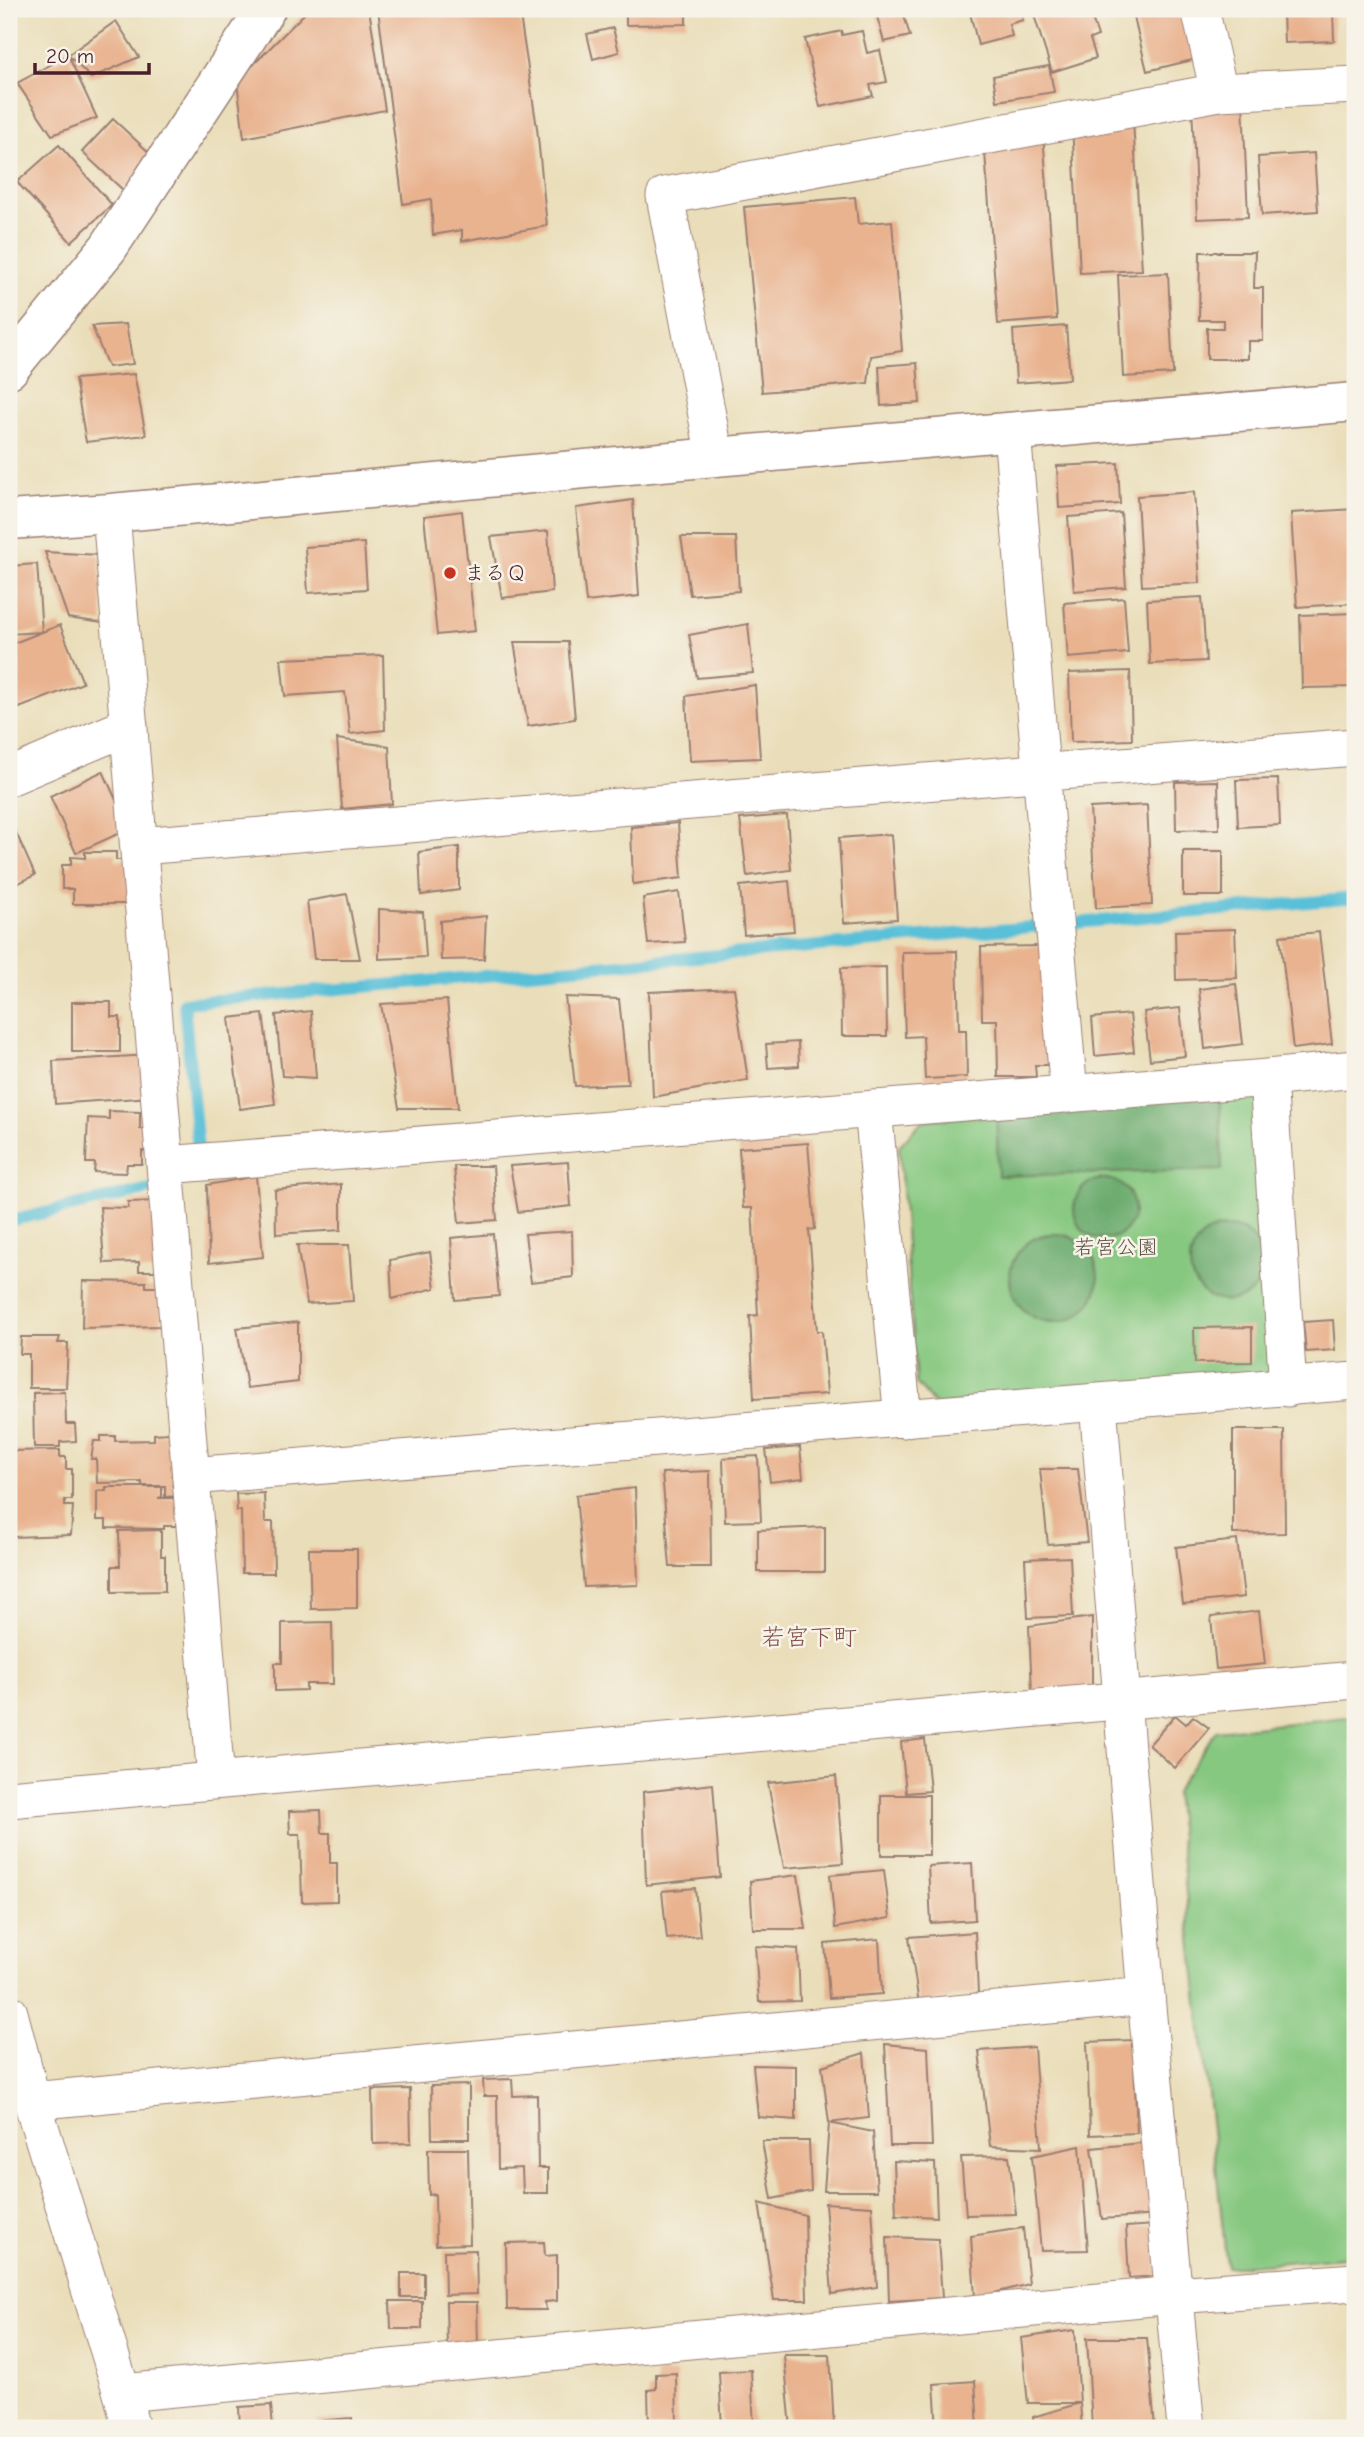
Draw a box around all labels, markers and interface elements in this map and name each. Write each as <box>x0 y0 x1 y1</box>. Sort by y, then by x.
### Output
scale bar <box>35 32 149 76</box>
text: 20 m <box>46 44 94 68</box>
place label: まるＱ <box>464 561 527 585</box>
marker: まるＱ <box>442 565 458 581</box>
park label: 若宮公園 <box>1074 1235 1158 1259</box>
district label: 若宮下町 <box>761 1623 857 1651</box>

